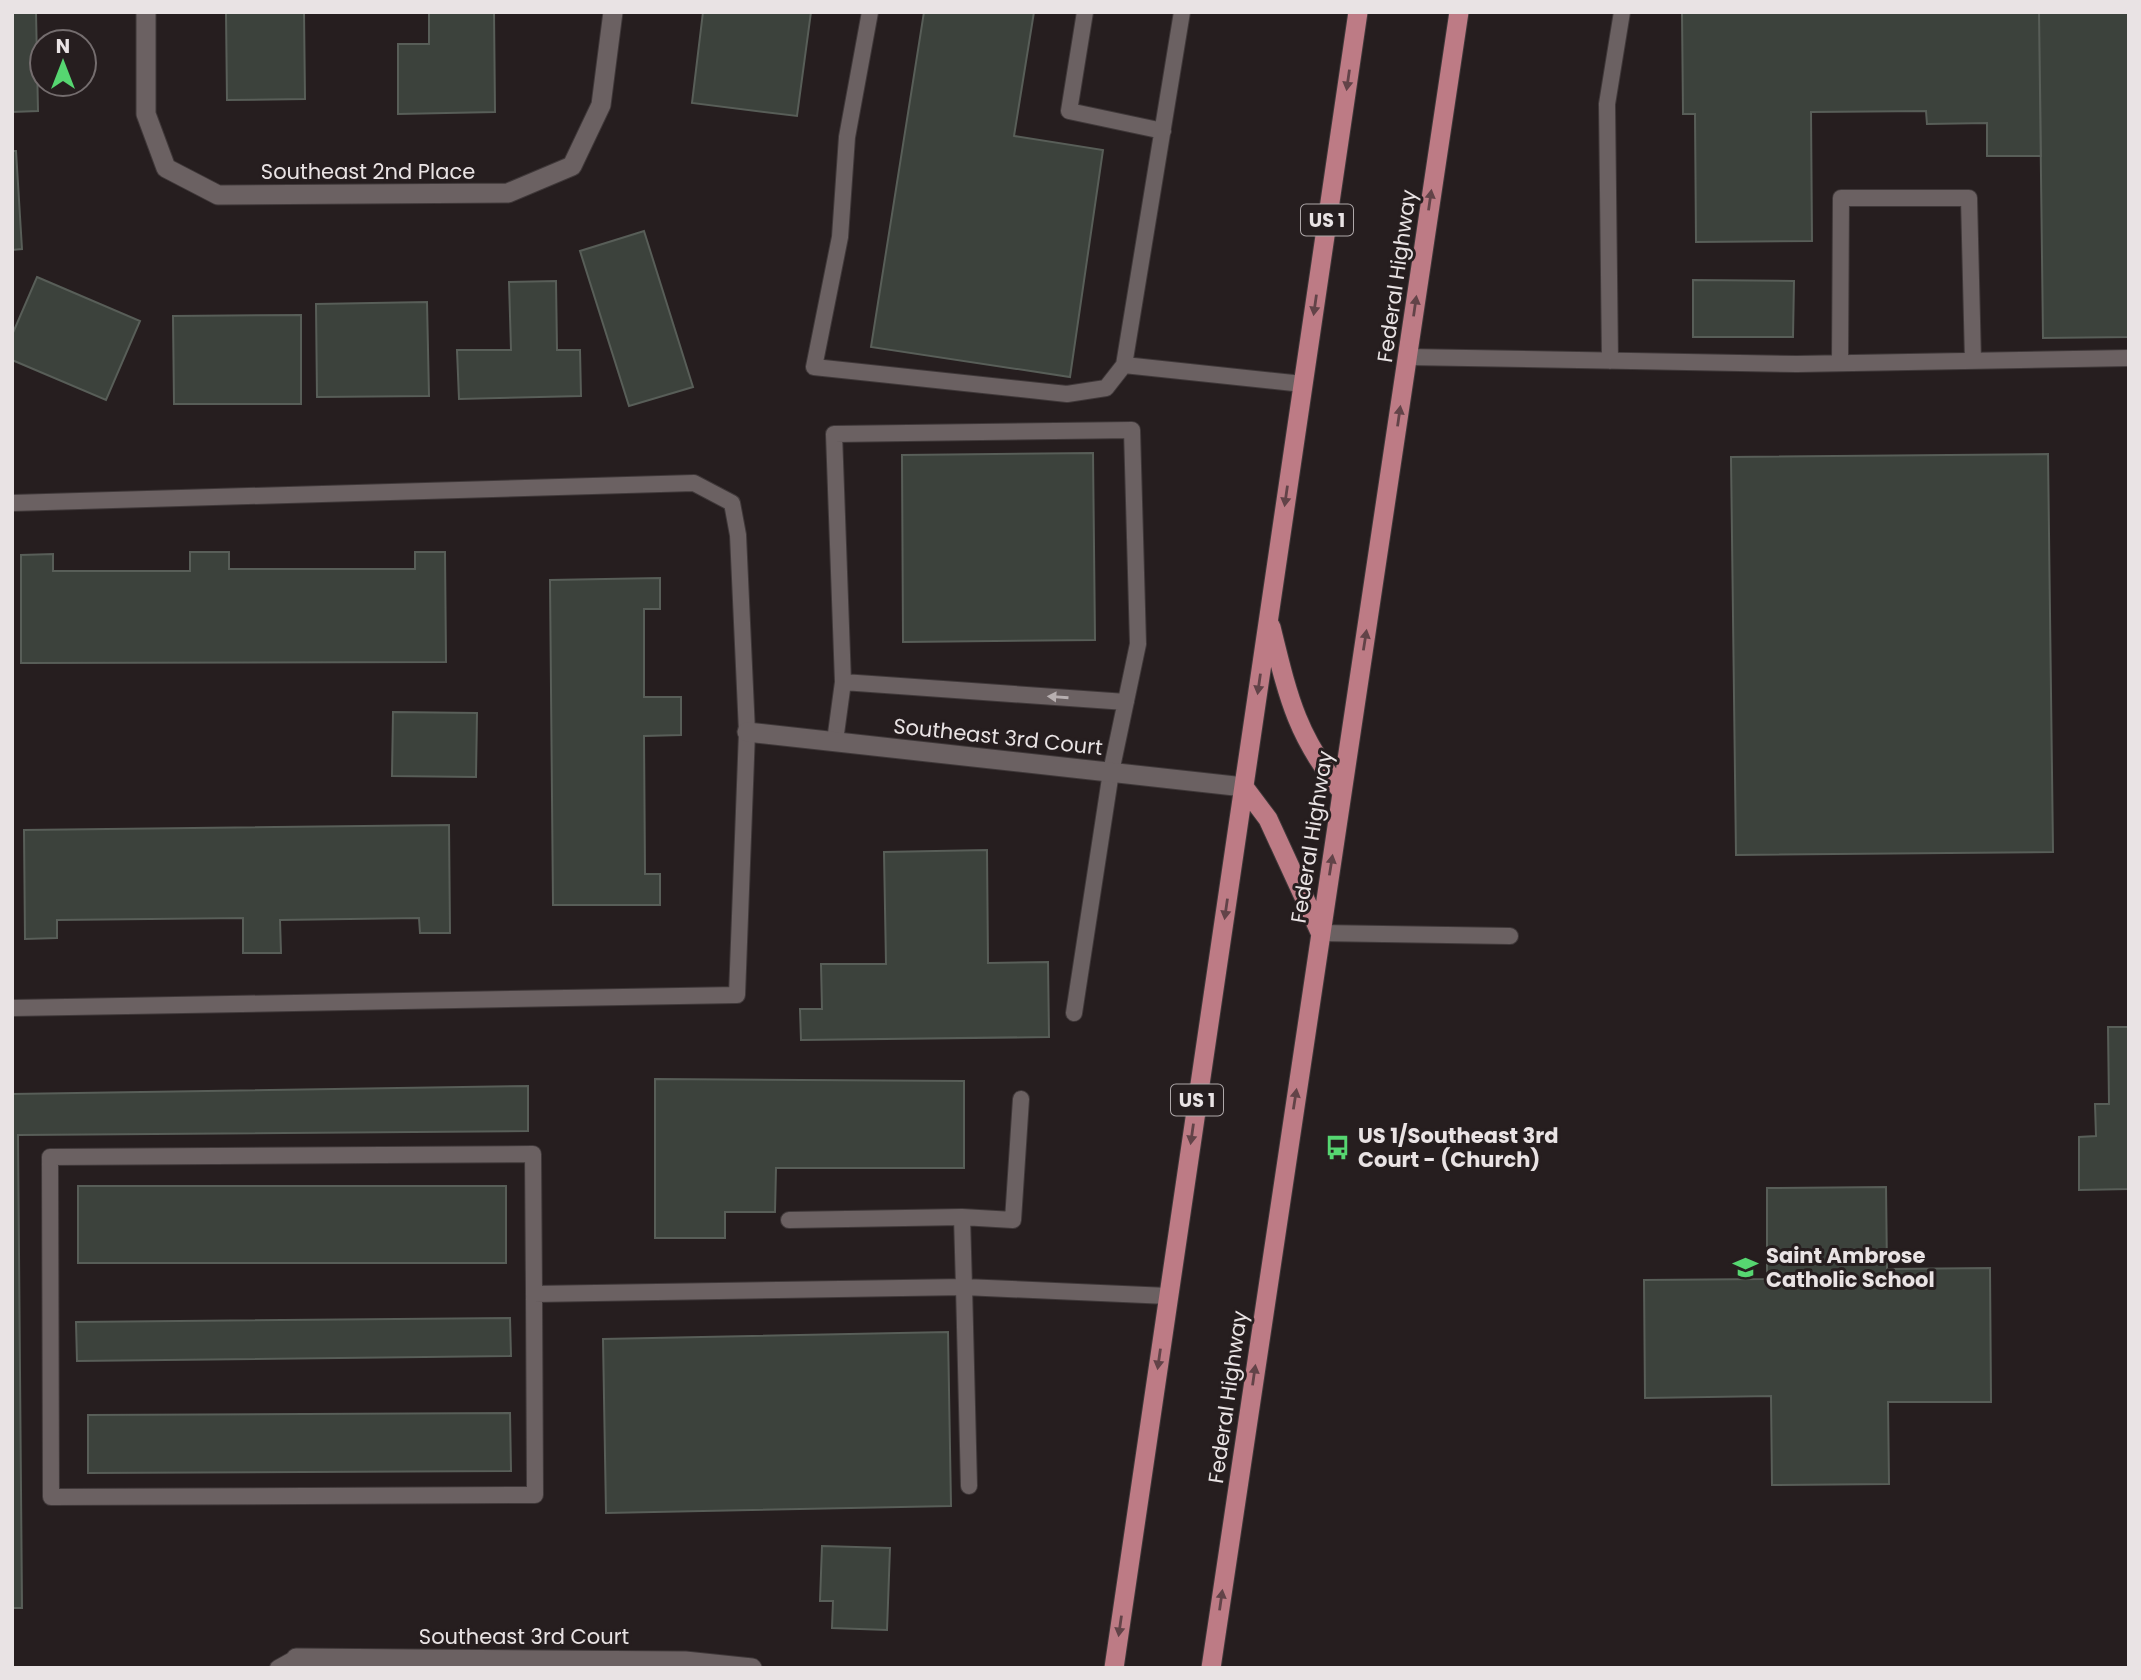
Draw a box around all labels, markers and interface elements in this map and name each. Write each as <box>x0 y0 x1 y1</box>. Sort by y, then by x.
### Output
north arrow <box>28 28 98 98</box>
text: N <box>56 33 70 60</box>
one-way arrow <box>1342 69 1353 91</box>
street label: Southeast 2nd Place <box>261 157 475 186</box>
street label: Federal Highway <box>1370 187 1423 364</box>
one-way arrow <box>1425 189 1436 211</box>
road number: US 1 <box>1301 204 1353 235</box>
one-way arrow <box>1309 294 1320 316</box>
one-way arrow <box>1410 295 1421 317</box>
one-way arrow <box>1394 404 1405 426</box>
one-way arrow <box>1280 485 1291 507</box>
one-way arrow <box>1360 629 1371 651</box>
one-way arrow <box>1253 673 1264 695</box>
one-way arrow <box>1046 691 1068 702</box>
street label: Southeast 3rd Court <box>892 711 1104 762</box>
street label: Federal Highway <box>1284 748 1339 925</box>
one-way arrow <box>1325 854 1336 876</box>
one-way arrow <box>1220 898 1231 920</box>
road number: US 1 <box>1171 1084 1223 1116</box>
one-way arrow <box>1290 1088 1301 1110</box>
place label: US 1/Southeast 3rd Court - (Church) <box>1358 1121 1559 1174</box>
one-way arrow <box>1187 1123 1198 1145</box>
bus stop icon: US 1/Southeast 3rd Court - (Church) <box>1324 1134 1352 1162</box>
place label: Saint Ambrose Catholic School <box>1766 1241 1935 1294</box>
school or university icon: Saint Ambrose Catholic School <box>1732 1254 1760 1282</box>
street label: Federal Highway <box>1201 1308 1254 1485</box>
one-way arrow <box>1153 1348 1164 1370</box>
one-way arrow <box>1249 1364 1260 1386</box>
one-way arrow <box>1215 1589 1226 1611</box>
one-way arrow <box>1114 1615 1125 1637</box>
street label: Southeast 3rd Court <box>419 1622 629 1651</box>

